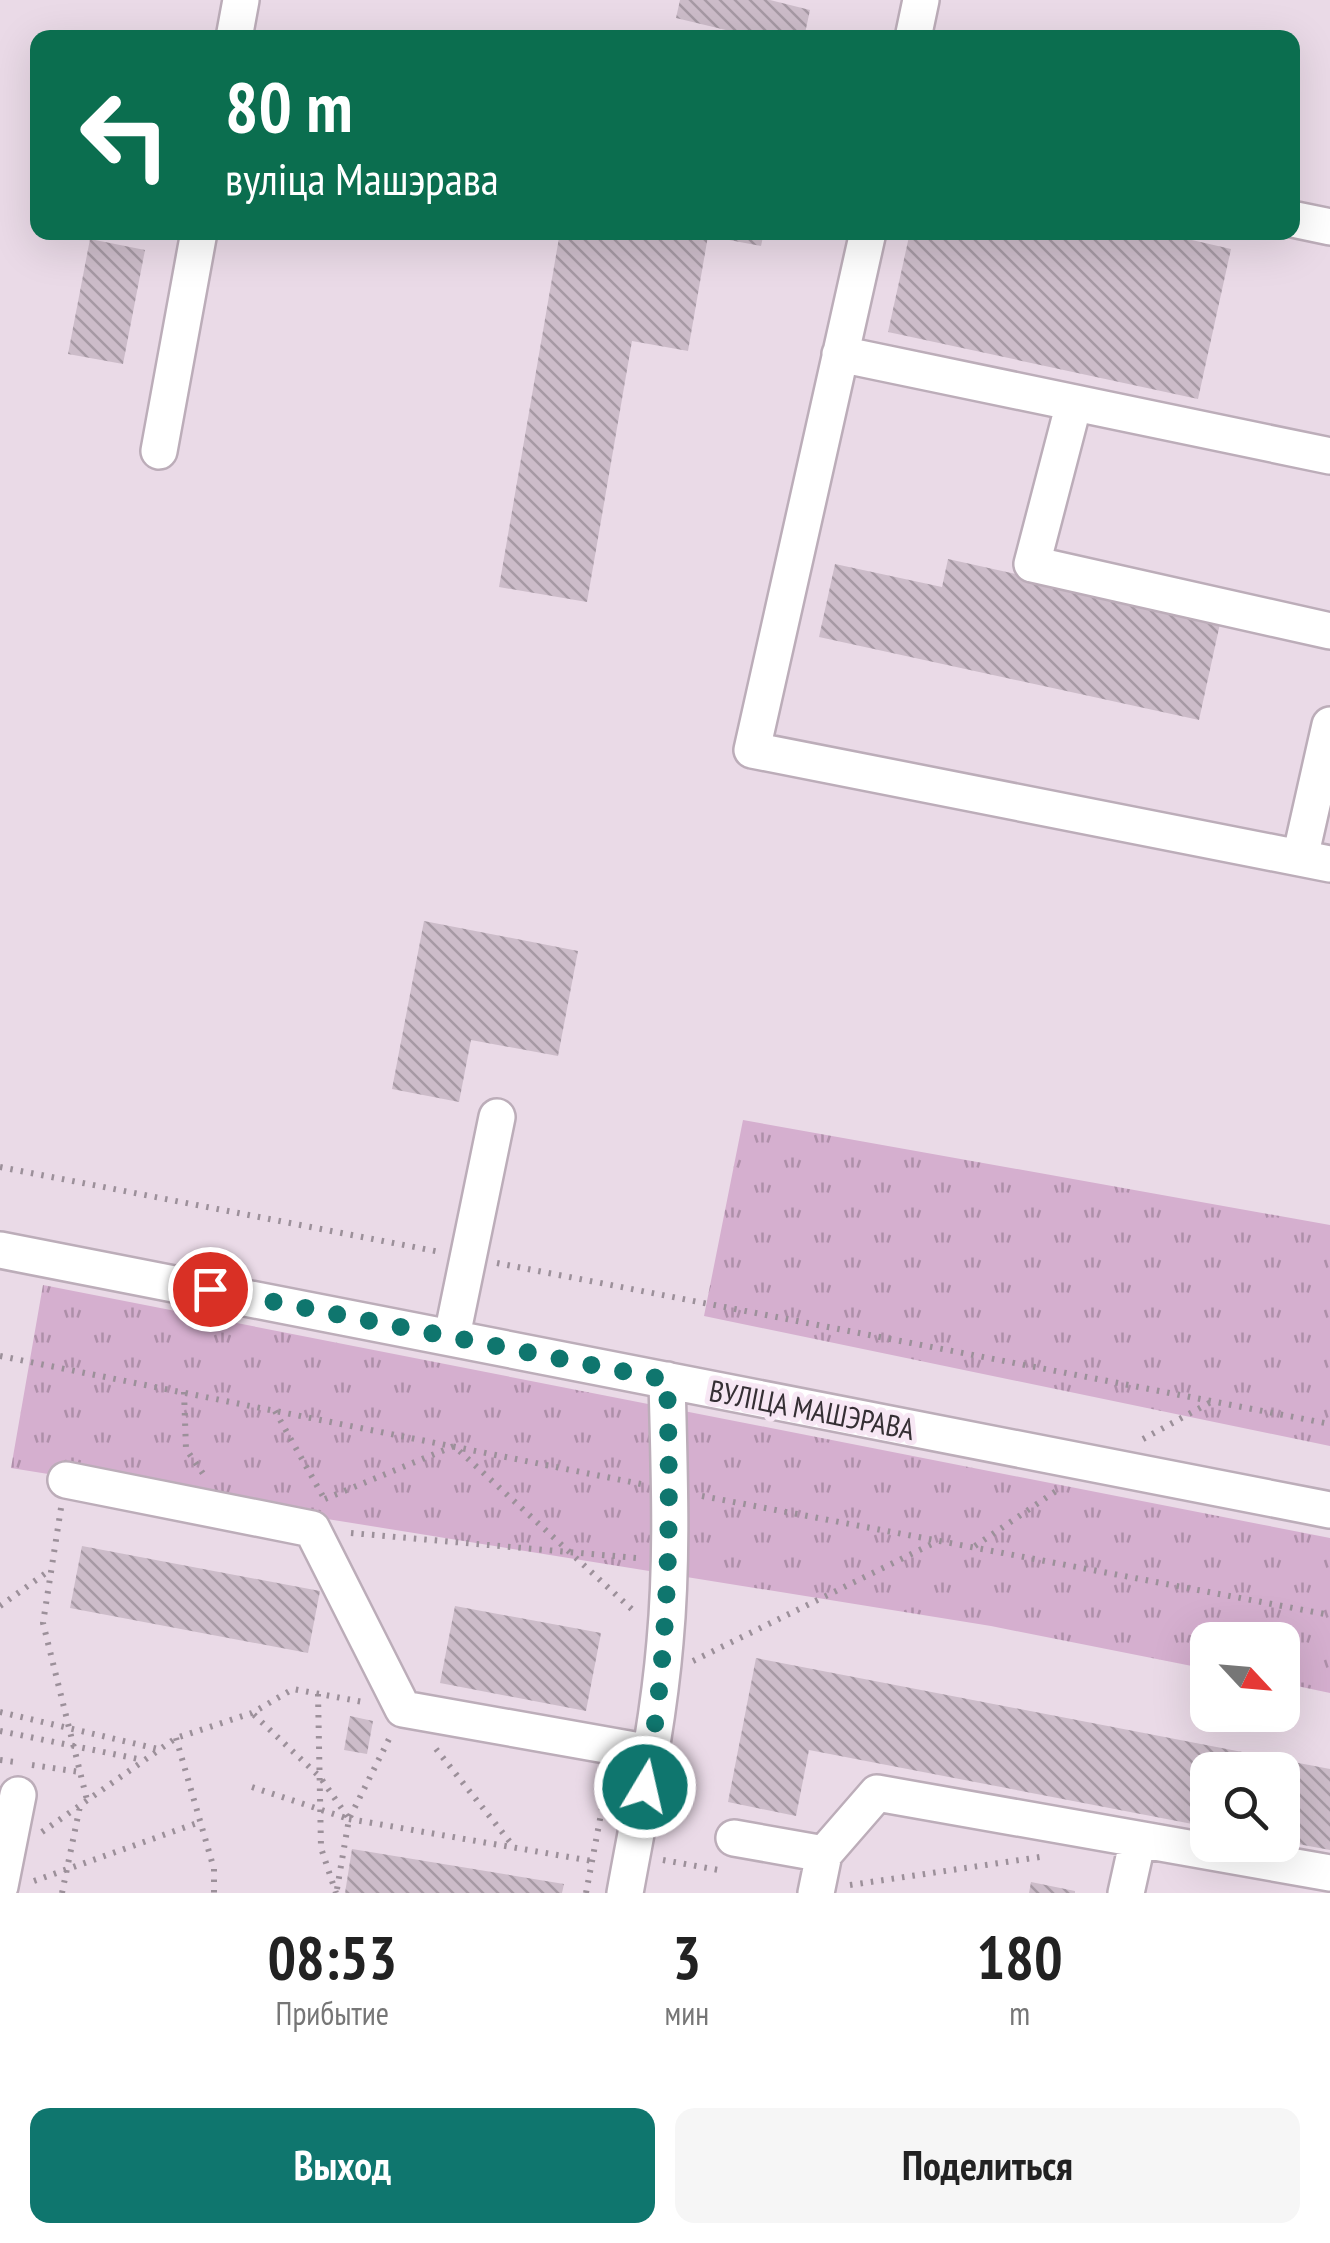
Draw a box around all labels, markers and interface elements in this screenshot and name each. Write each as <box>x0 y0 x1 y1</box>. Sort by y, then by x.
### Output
text: 80 m <box>225 61 353 151</box>
icon: left <box>60 70 190 200</box>
text: вуліца Машэрава <box>225 149 499 207</box>
pin <box>168 1247 253 1332</box>
icon: arrive <box>183 1262 238 1317</box>
street label: ВУЛІЦА МАШЭРАВА <box>706 1370 919 1448</box>
north arrow <box>1190 1622 1300 1732</box>
map controls <box>1190 1622 1300 1862</box>
position arrow <box>593 1735 697 1839</box>
button: search <box>1190 1752 1300 1862</box>
text: 08:53 <box>267 1918 397 1996</box>
text: 3 <box>673 1918 701 1996</box>
text: 180 <box>977 1918 1063 1996</box>
text: Прибытие <box>276 1992 389 2034</box>
text: мин <box>665 1992 709 2034</box>
text: m <box>1009 1992 1030 2034</box>
button: Выход <box>30 2108 655 2223</box>
button: Поделиться <box>675 2108 1300 2223</box>

